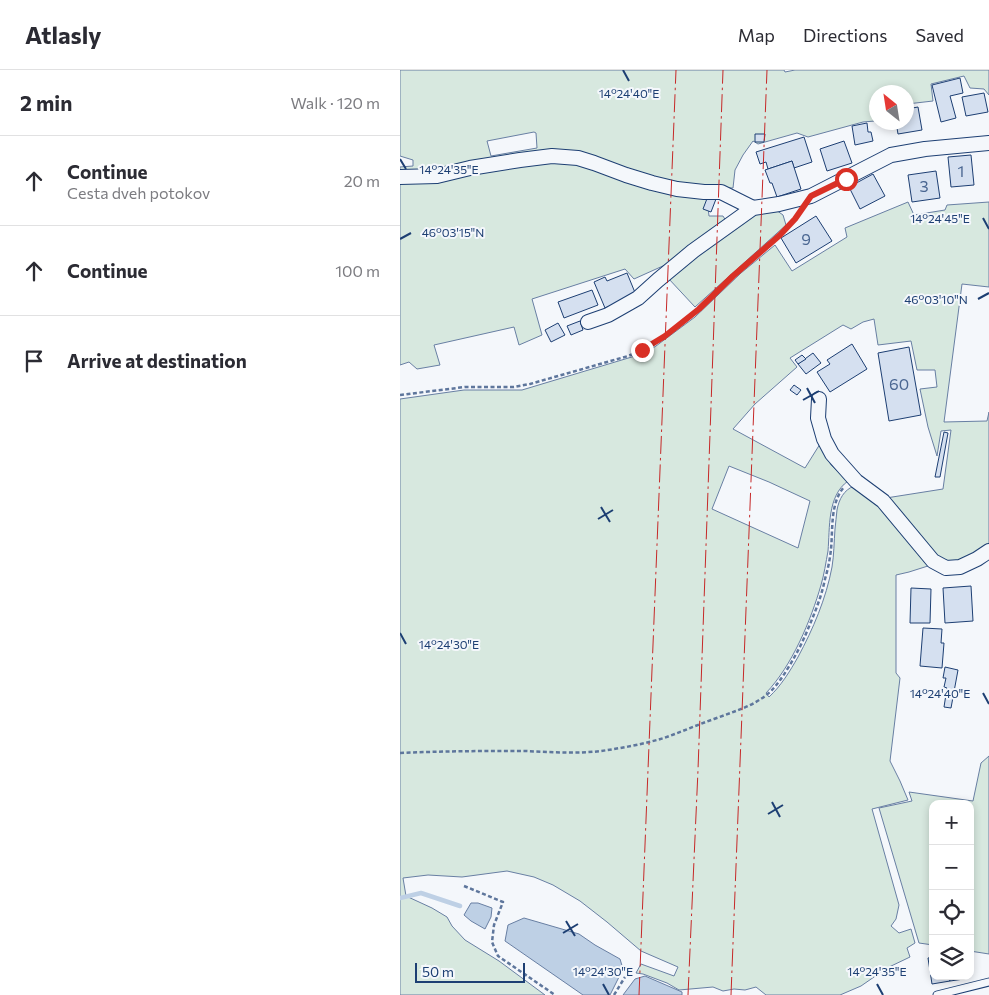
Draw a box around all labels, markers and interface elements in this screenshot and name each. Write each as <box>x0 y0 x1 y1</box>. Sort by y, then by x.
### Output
text: Atlasly <box>25 20 102 49</box>
text: Map <box>738 24 775 46</box>
text: Directions <box>803 24 887 46</box>
text: Saved <box>915 24 964 46</box>
north arrow <box>869 85 914 130</box>
text: 14°24'40"E <box>599 86 659 100</box>
text: 2 min <box>20 90 72 115</box>
text: Walk · 120 m <box>290 93 380 112</box>
text: Continue <box>67 160 147 183</box>
house number: 1 <box>958 161 964 180</box>
text: 14°24'35"E <box>419 162 479 176</box>
icon: ahead <box>20 167 48 195</box>
route start <box>835 168 858 191</box>
text: 20 m <box>344 171 380 190</box>
house number: 3 <box>919 176 929 195</box>
text: Cesta dveh potokov <box>67 183 210 202</box>
text: 14°24'45"E <box>910 211 970 225</box>
text: 46°03'15"N <box>422 225 484 239</box>
house number: 9 <box>801 229 811 248</box>
icon: ahead <box>20 257 48 285</box>
text: Continue <box>67 259 147 282</box>
text: 100 m <box>335 261 380 280</box>
text: 46°03'10"N <box>904 292 968 306</box>
route end <box>631 339 654 362</box>
icon: arrive <box>20 347 48 375</box>
text: Arrive at destination <box>67 349 247 372</box>
house number: 60 <box>889 374 909 393</box>
text: 14°24'30"E <box>419 637 479 651</box>
text: 14°24'40"E <box>910 686 970 700</box>
map controls <box>929 800 974 980</box>
button: + <box>929 800 974 845</box>
button: − <box>929 845 974 890</box>
button: locate <box>929 890 974 935</box>
button: layers <box>929 935 974 980</box>
scale bar <box>415 960 525 983</box>
text: 50 m <box>422 963 454 980</box>
text: 14°24'30"E <box>573 964 633 978</box>
text: 14°24'35"E <box>847 964 907 978</box>

